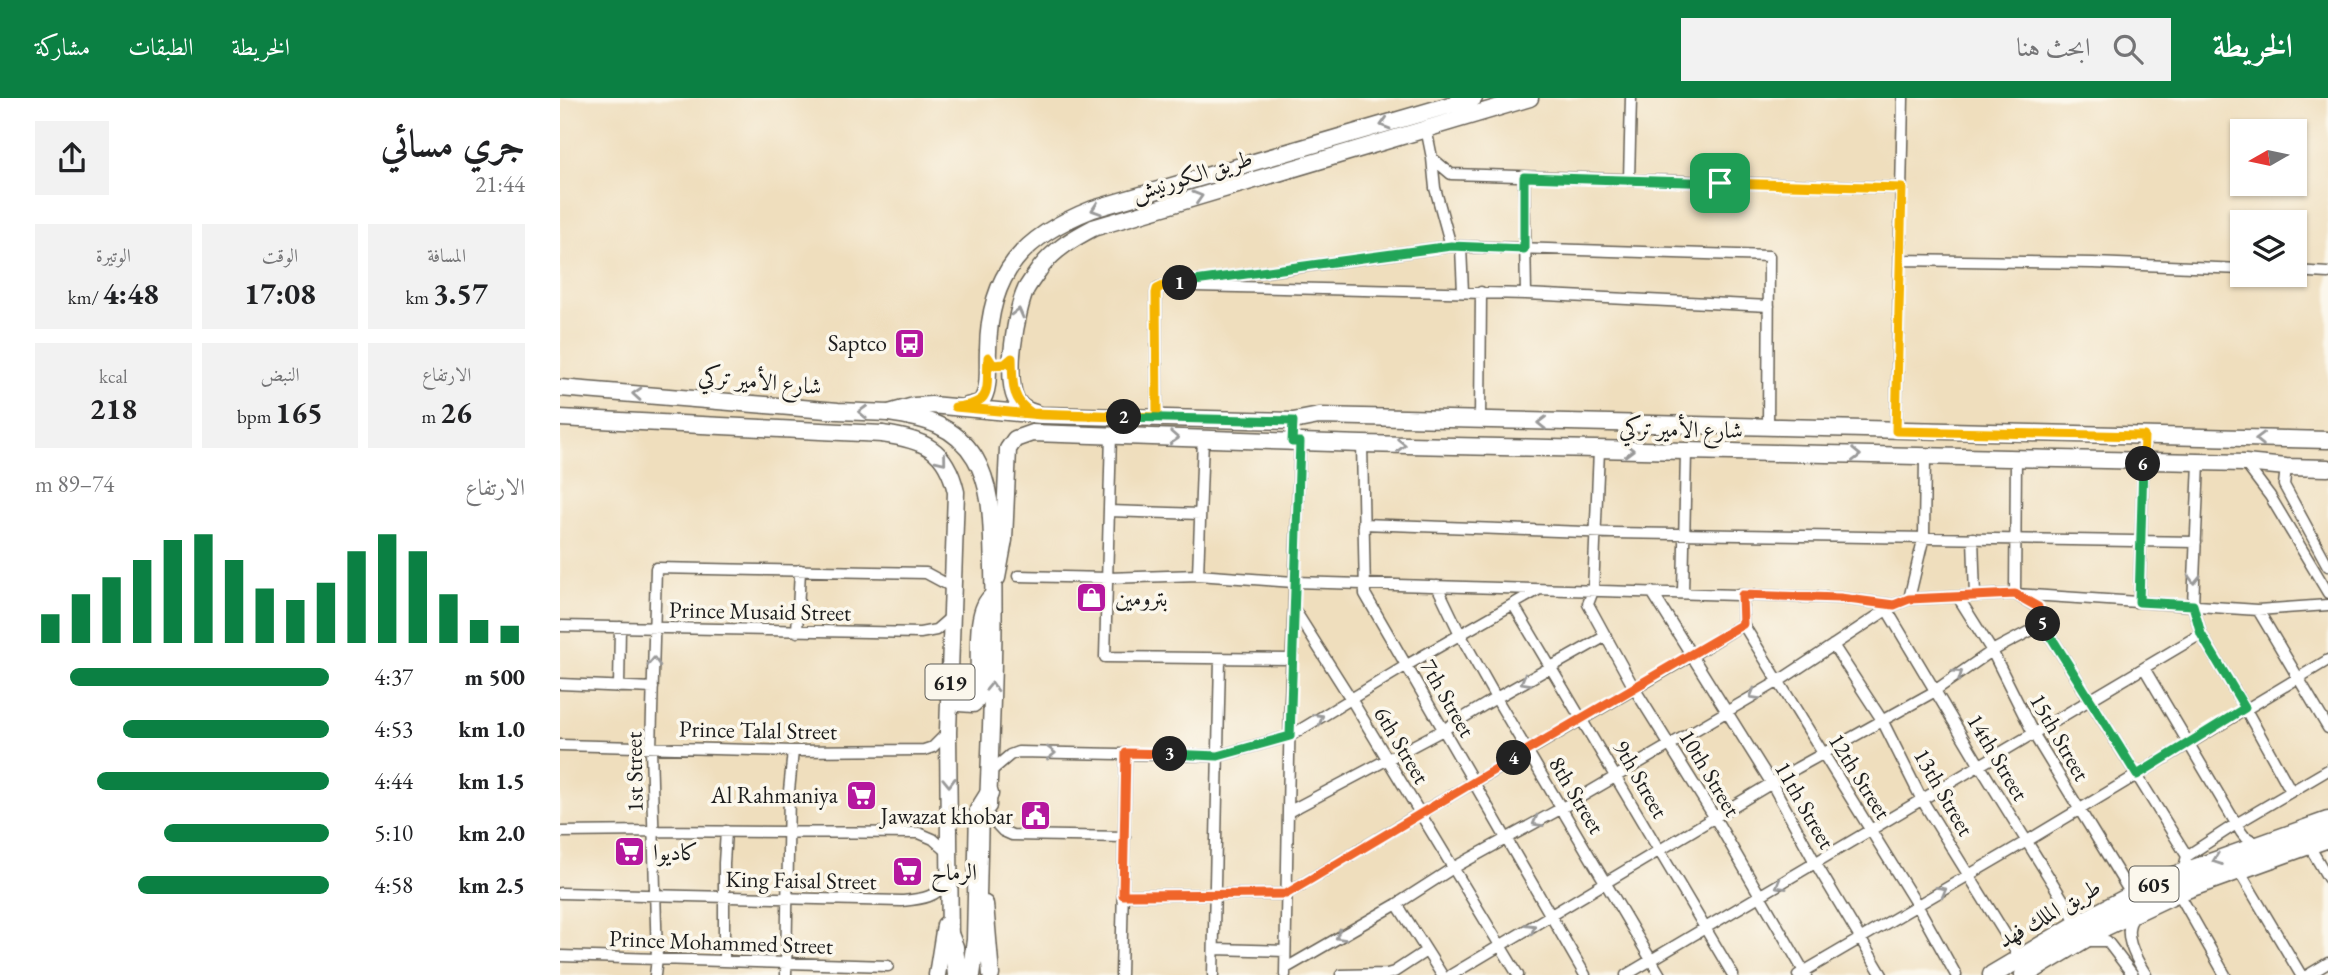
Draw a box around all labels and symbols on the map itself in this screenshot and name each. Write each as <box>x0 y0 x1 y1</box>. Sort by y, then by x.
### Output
one-way arrow <box>1379 116 1391 130</box>
north arrow <box>2230 119 2306 196</box>
street label: طريق الكورنيش <box>1128 142 1256 209</box>
pin <box>1690 153 1750 213</box>
one-way arrow <box>1192 190 1204 205</box>
one-way arrow <box>1090 200 1102 215</box>
pin: 1 <box>1162 266 1198 300</box>
one-way arrow <box>1010 307 1025 319</box>
bus stop icon: Saptco <box>893 326 927 360</box>
place label: Saptco <box>828 328 887 358</box>
street label: شارع الأمير تركي <box>697 360 823 406</box>
one-way arrow <box>631 386 642 401</box>
pin: 2 <box>1106 400 1142 434</box>
one-way arrow <box>858 404 868 420</box>
street label: شارع الأمير تركي <box>1619 412 1743 450</box>
one-way arrow <box>1537 415 1548 430</box>
one-way arrow <box>1169 430 1180 445</box>
one-way arrow <box>2254 431 2265 446</box>
one-way arrow <box>1397 437 1407 453</box>
one-way arrow <box>1624 443 1635 458</box>
pin: 6 <box>2126 446 2160 482</box>
one-way arrow <box>1851 447 1862 462</box>
one-way arrow <box>934 452 947 465</box>
one-way arrow <box>2187 574 2202 585</box>
shop icon: بترومين <box>1075 581 1109 615</box>
place label: بترومين <box>1115 583 1168 613</box>
street label: Prince Musaid Street <box>669 594 852 628</box>
pin: 5 <box>2026 606 2060 642</box>
street label: 7th Street <box>1414 654 1483 743</box>
one-way arrow <box>646 656 661 667</box>
road number: 619 <box>926 664 974 700</box>
one-way arrow <box>1950 670 1963 682</box>
one-way arrow <box>1520 673 1533 686</box>
one-way arrow <box>985 681 1000 692</box>
one-way arrow <box>1749 687 1762 700</box>
street label: 15th Street <box>2023 688 2097 787</box>
street label: 6th Street <box>1367 701 1437 790</box>
street label: 14th Street <box>1960 708 2036 807</box>
one-way arrow <box>1312 713 1325 726</box>
street label: Prince Talal Street <box>679 714 838 746</box>
street label: 10th Street <box>1672 724 1748 823</box>
street label: 12th Street <box>1822 727 1899 825</box>
street label: 1st Street <box>618 731 650 813</box>
street label: 9th Street <box>1607 735 1676 824</box>
pin: 3 <box>1152 736 1188 772</box>
pin: 4 <box>1496 740 1532 776</box>
street label: 13th Street <box>1907 743 1981 842</box>
one-way arrow <box>1046 745 1057 761</box>
street label: 8th Street <box>1542 751 1612 840</box>
street label: 11th Street <box>1768 756 1842 855</box>
one-way arrow <box>941 777 957 787</box>
supermarket icon: Al Rahmaniya <box>844 778 878 812</box>
place label: Al Rahmaniya <box>710 780 839 810</box>
public building icon: Jawazat khobar <box>1019 799 1053 833</box>
place label: Jawazat khobar <box>878 801 1013 831</box>
one-way arrow <box>1532 814 1544 827</box>
supermarket icon: كاديوا <box>613 835 647 869</box>
place label: كاديوا <box>653 837 698 867</box>
one-way arrow <box>2212 852 2224 866</box>
supermarket icon: الرماح <box>891 855 925 889</box>
place label: الرماح <box>931 857 977 893</box>
street label: King Faisal Street <box>725 864 878 896</box>
road number: 605 <box>2130 866 2178 902</box>
street label: طريق الملك فهد <box>1992 871 2106 955</box>
one-way arrow <box>1775 876 1788 889</box>
one-way arrow <box>1934 886 1947 899</box>
street label: Prince Mohammed Street <box>608 923 834 961</box>
one-way arrow <box>1523 923 1536 936</box>
one-way arrow <box>1335 928 1348 941</box>

